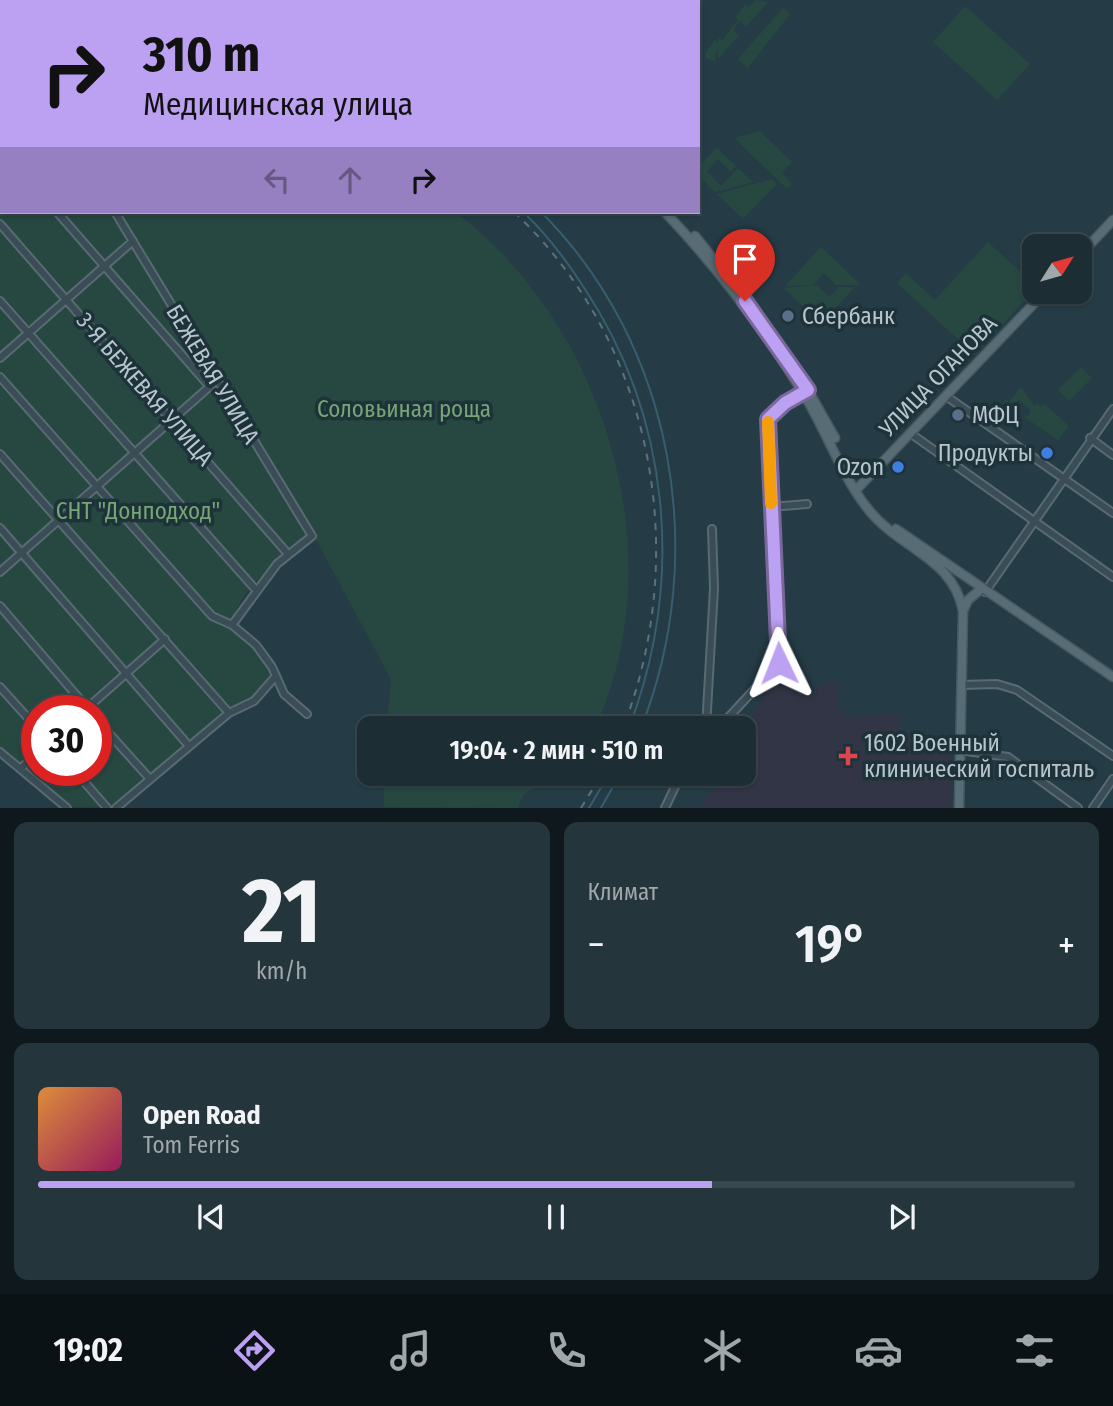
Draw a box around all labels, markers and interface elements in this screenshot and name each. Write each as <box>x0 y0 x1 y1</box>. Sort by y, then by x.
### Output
text: 310 m <box>143 25 260 84</box>
icon: right <box>28 28 119 119</box>
text: Медицинская улица <box>143 85 413 123</box>
icon: left <box>258 161 296 199</box>
icon: ahead <box>331 161 369 199</box>
icon: right <box>404 161 442 199</box>
pin <box>715 229 775 301</box>
north arrow <box>1022 234 1092 304</box>
map controls <box>1022 234 1092 304</box>
icon: arrive <box>726 240 764 278</box>
street label: БЕЖЕВАЯ УЛИЦА <box>160 299 266 449</box>
place label: Сбербанк <box>802 302 895 330</box>
street label: 3-Я БЕЖЕВАЯ УЛИЦА <box>71 307 219 471</box>
marker: Сбербанк <box>780 308 796 324</box>
street label: УЛИЦА ОГАНОВА <box>873 310 1003 443</box>
park label: Соловьиная роща <box>317 395 491 423</box>
place label: МФЦ <box>972 401 1019 429</box>
marker: МФЦ <box>950 407 966 423</box>
place label: Продукты <box>938 439 1033 467</box>
marker: Продукты <box>1039 445 1055 461</box>
place label: Ozon <box>837 453 884 481</box>
marker: Ozon <box>890 459 906 475</box>
park label: СНТ "Донподход" <box>56 497 220 525</box>
position arrow <box>742 626 816 700</box>
speed limit sign: 30 <box>21 695 112 786</box>
place label: 1602 Военный клинический госпиталь <box>864 729 1094 783</box>
text: 19:04 · 2 мин · 510 m <box>449 735 664 766</box>
marker: 1602 Военный клинический госпиталь <box>838 746 858 766</box>
text: 21 <box>242 857 321 966</box>
text: Климат <box>588 878 658 906</box>
text: 19° <box>795 913 867 976</box>
text: − <box>588 922 605 968</box>
text: + <box>1058 922 1075 968</box>
text: km/h <box>256 957 307 985</box>
text: Open Road <box>143 1100 261 1131</box>
text: Tom Ferris <box>143 1131 240 1159</box>
icon: previous <box>192 1198 230 1236</box>
icon: pause <box>537 1198 575 1236</box>
icon: next <box>883 1198 921 1236</box>
icon: directions <box>230 1326 279 1375</box>
icon: music <box>386 1326 435 1375</box>
icon: phone <box>542 1326 591 1375</box>
icon: climate <box>698 1326 747 1375</box>
icon: car <box>854 1326 903 1375</box>
icon: filters <box>1010 1326 1059 1375</box>
text: 19:02 <box>54 1331 123 1369</box>

